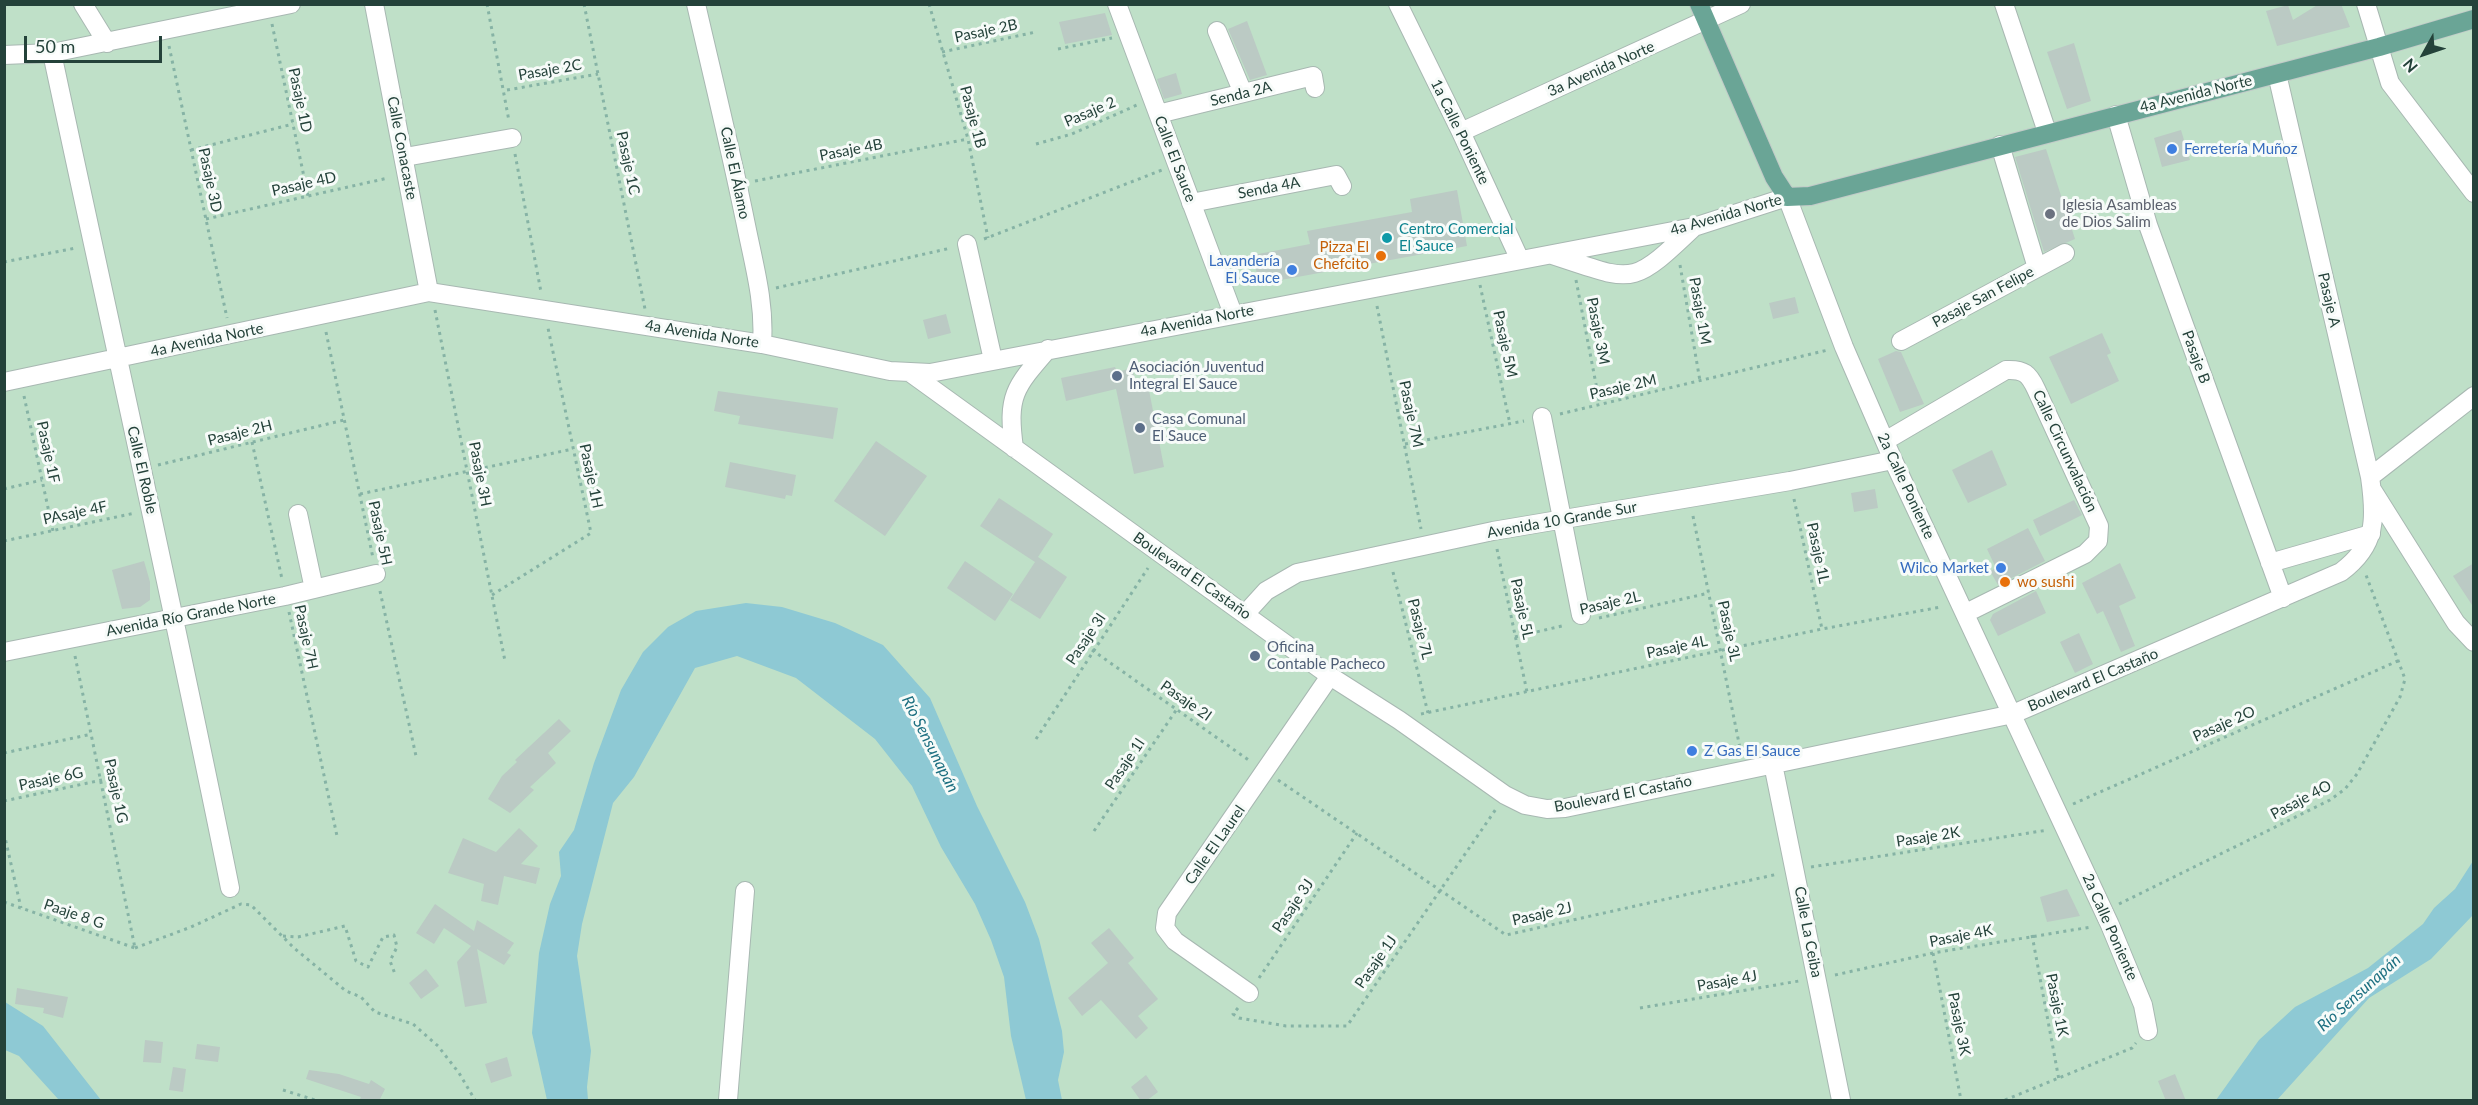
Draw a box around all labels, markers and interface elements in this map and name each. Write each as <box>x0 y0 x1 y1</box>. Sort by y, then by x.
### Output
street label: Pasaje 2B <box>953 16 1019 46</box>
scale bar <box>27 24 165 62</box>
north arrow <box>2394 24 2454 84</box>
text: 50 m <box>35 35 75 57</box>
street label: 3a Avenida Norte <box>1545 37 1657 101</box>
text: N <box>2399 55 2421 77</box>
street label: Pasaje 2C <box>517 56 583 84</box>
street label: Pasaje 1D <box>284 66 316 134</box>
street label: 4a Avenida Norte <box>2138 71 2254 117</box>
street label: 1a Calle Poniente <box>1427 76 1493 188</box>
street label: Senda 2A <box>1208 78 1274 110</box>
street label: Pasaje 1B <box>956 84 990 150</box>
street label: Pasaje 2 <box>1062 93 1118 131</box>
street label: Calle Conacaste <box>383 95 421 201</box>
street label: Calle El Sauce <box>1150 113 1200 205</box>
street label: Calle El Álamo <box>716 125 754 221</box>
street label: Pasaje 1C <box>613 130 643 196</box>
street label: Pasaje 4B <box>818 135 884 165</box>
place label: Ferretería Muñoz <box>2184 140 2298 158</box>
marker: Ferretería Muñoz <box>2165 142 2179 156</box>
street label: Pasaje 3D <box>194 146 226 214</box>
street label: Pasaje 4D <box>270 168 338 200</box>
street label: Senda 4A <box>1236 173 1302 203</box>
street label: 4a Avenida Norte <box>1668 190 1784 240</box>
place label: Iglesia Asambleas de Dios Salim <box>2062 196 2177 231</box>
marker: Iglesia Asambleas de Dios Salim <box>2043 207 2057 221</box>
place label: Centro Comercial El Sauce <box>1399 220 1513 255</box>
marker: Centro Comercial El Sauce <box>1380 231 1394 245</box>
place label: Pizza El Chefcito <box>1313 238 1369 273</box>
marker: Pizza El Chefcito <box>1374 249 1388 263</box>
place label: Lavandería El Sauce <box>1209 252 1280 287</box>
marker: Lavandería El Sauce <box>1285 263 1299 277</box>
street label: Pasaje San Felipe <box>1929 263 2037 331</box>
street label: Pasaje A <box>2314 271 2344 329</box>
street label: Pasaje 1M <box>1685 276 1715 346</box>
street label: Pasaje 3M <box>1583 296 1613 366</box>
street label: 4a Avenida Norte <box>1139 301 1255 341</box>
street label: Pasaje 5M <box>1489 309 1521 379</box>
street label: 4a Avenida Norte <box>644 316 760 352</box>
street label: 4a Avenida Norte <box>149 319 265 361</box>
street label: Pasaje B <box>2178 328 2214 386</box>
place label: Asociación Juventud Integral El Sauce <box>1129 358 1264 393</box>
marker: Asociación Juventud Integral El Sauce <box>1110 369 1124 383</box>
street label: Pasaje 2M <box>1588 371 1658 403</box>
street label: Pasaje 7M <box>1395 379 1427 449</box>
street label: Calle Circunvalación <box>2029 387 2101 515</box>
place label: Casa Comunal El Sauce <box>1152 410 1246 445</box>
street label: Pasaje 2H <box>206 416 274 450</box>
street label: Pasaje 1F <box>33 419 63 485</box>
marker: Casa Comunal El Sauce <box>1133 421 1147 435</box>
street label: Calle El Roble <box>123 424 161 516</box>
street label: 2a Calle Poniente <box>1874 430 1938 542</box>
street label: Pasaje 3H <box>465 440 495 508</box>
street label: Pasaje 1H <box>575 442 607 510</box>
street label: PAsaje 4F <box>41 497 109 529</box>
street label: Avenida 10 Grande Sur <box>1486 498 1638 542</box>
street label: Pasaje 5H <box>364 499 396 567</box>
street label: Pasaje 1L <box>1803 521 1833 585</box>
street label: Boulevard El Castaño <box>1130 529 1254 623</box>
place label: Wilco Market <box>1900 559 1989 577</box>
marker: Wilco Market <box>1994 561 2008 575</box>
place label: wo sushi <box>2017 573 2074 591</box>
marker: wo sushi <box>1998 575 2012 589</box>
street label: Pasaje 5L <box>1507 577 1537 641</box>
street label: Pasaje 2L <box>1578 587 1642 619</box>
street label: Avenida Río Grande Norte <box>105 590 277 640</box>
street label: Pasaje 7L <box>1404 597 1436 661</box>
street label: Pasaje 3L <box>1714 599 1744 663</box>
street label: Pasaje 7H <box>290 603 322 671</box>
street label: Pasaje 3I <box>1062 610 1110 668</box>
street label: Pasaje 4L <box>1645 632 1709 662</box>
place label: Oficina Contable Pacheco <box>1267 638 1385 673</box>
street label: Boulevard El Castaño <box>2025 644 2161 716</box>
marker: Oficina Contable Pacheco <box>1248 649 1262 663</box>
street label: Pasaje 2I <box>1157 677 1215 725</box>
water label: Río Sensunapán <box>897 693 963 795</box>
street label: Pasaje 2O <box>2190 702 2258 746</box>
street label: Pasaje 1I <box>1101 735 1149 793</box>
place label: Z Gas El Sauce <box>1704 742 1800 760</box>
marker: Z Gas El Sauce <box>1685 744 1699 758</box>
street label: Pasaje 1G <box>100 757 132 825</box>
street label: Pasaje 6G <box>17 763 85 795</box>
street label: Boulevard El Castaño <box>1553 772 1693 816</box>
street label: Pasaje 4O <box>2268 777 2334 823</box>
street label: Calle El Laurel <box>1181 802 1249 888</box>
street label: Pasaje 2K <box>1895 823 1961 851</box>
street label: 2a Calle Poniente <box>2078 871 2142 983</box>
street label: Pasaje 3J <box>1269 876 1317 936</box>
street label: Calle La Ceiba <box>1790 885 1826 979</box>
street label: Paaje 8 G <box>42 895 106 933</box>
street label: Pasaje 2J <box>1510 898 1574 930</box>
street label: Pasaje 4K <box>1928 921 1994 951</box>
street label: Pasaje 1J <box>1351 932 1401 992</box>
water label: Río Sensunapán <box>2313 950 2405 1036</box>
street label: Pasaje 4J <box>1696 967 1758 995</box>
street label: Pasaje 1K <box>2042 972 2072 1038</box>
street label: Pasaje 3K <box>1944 991 1974 1057</box>

